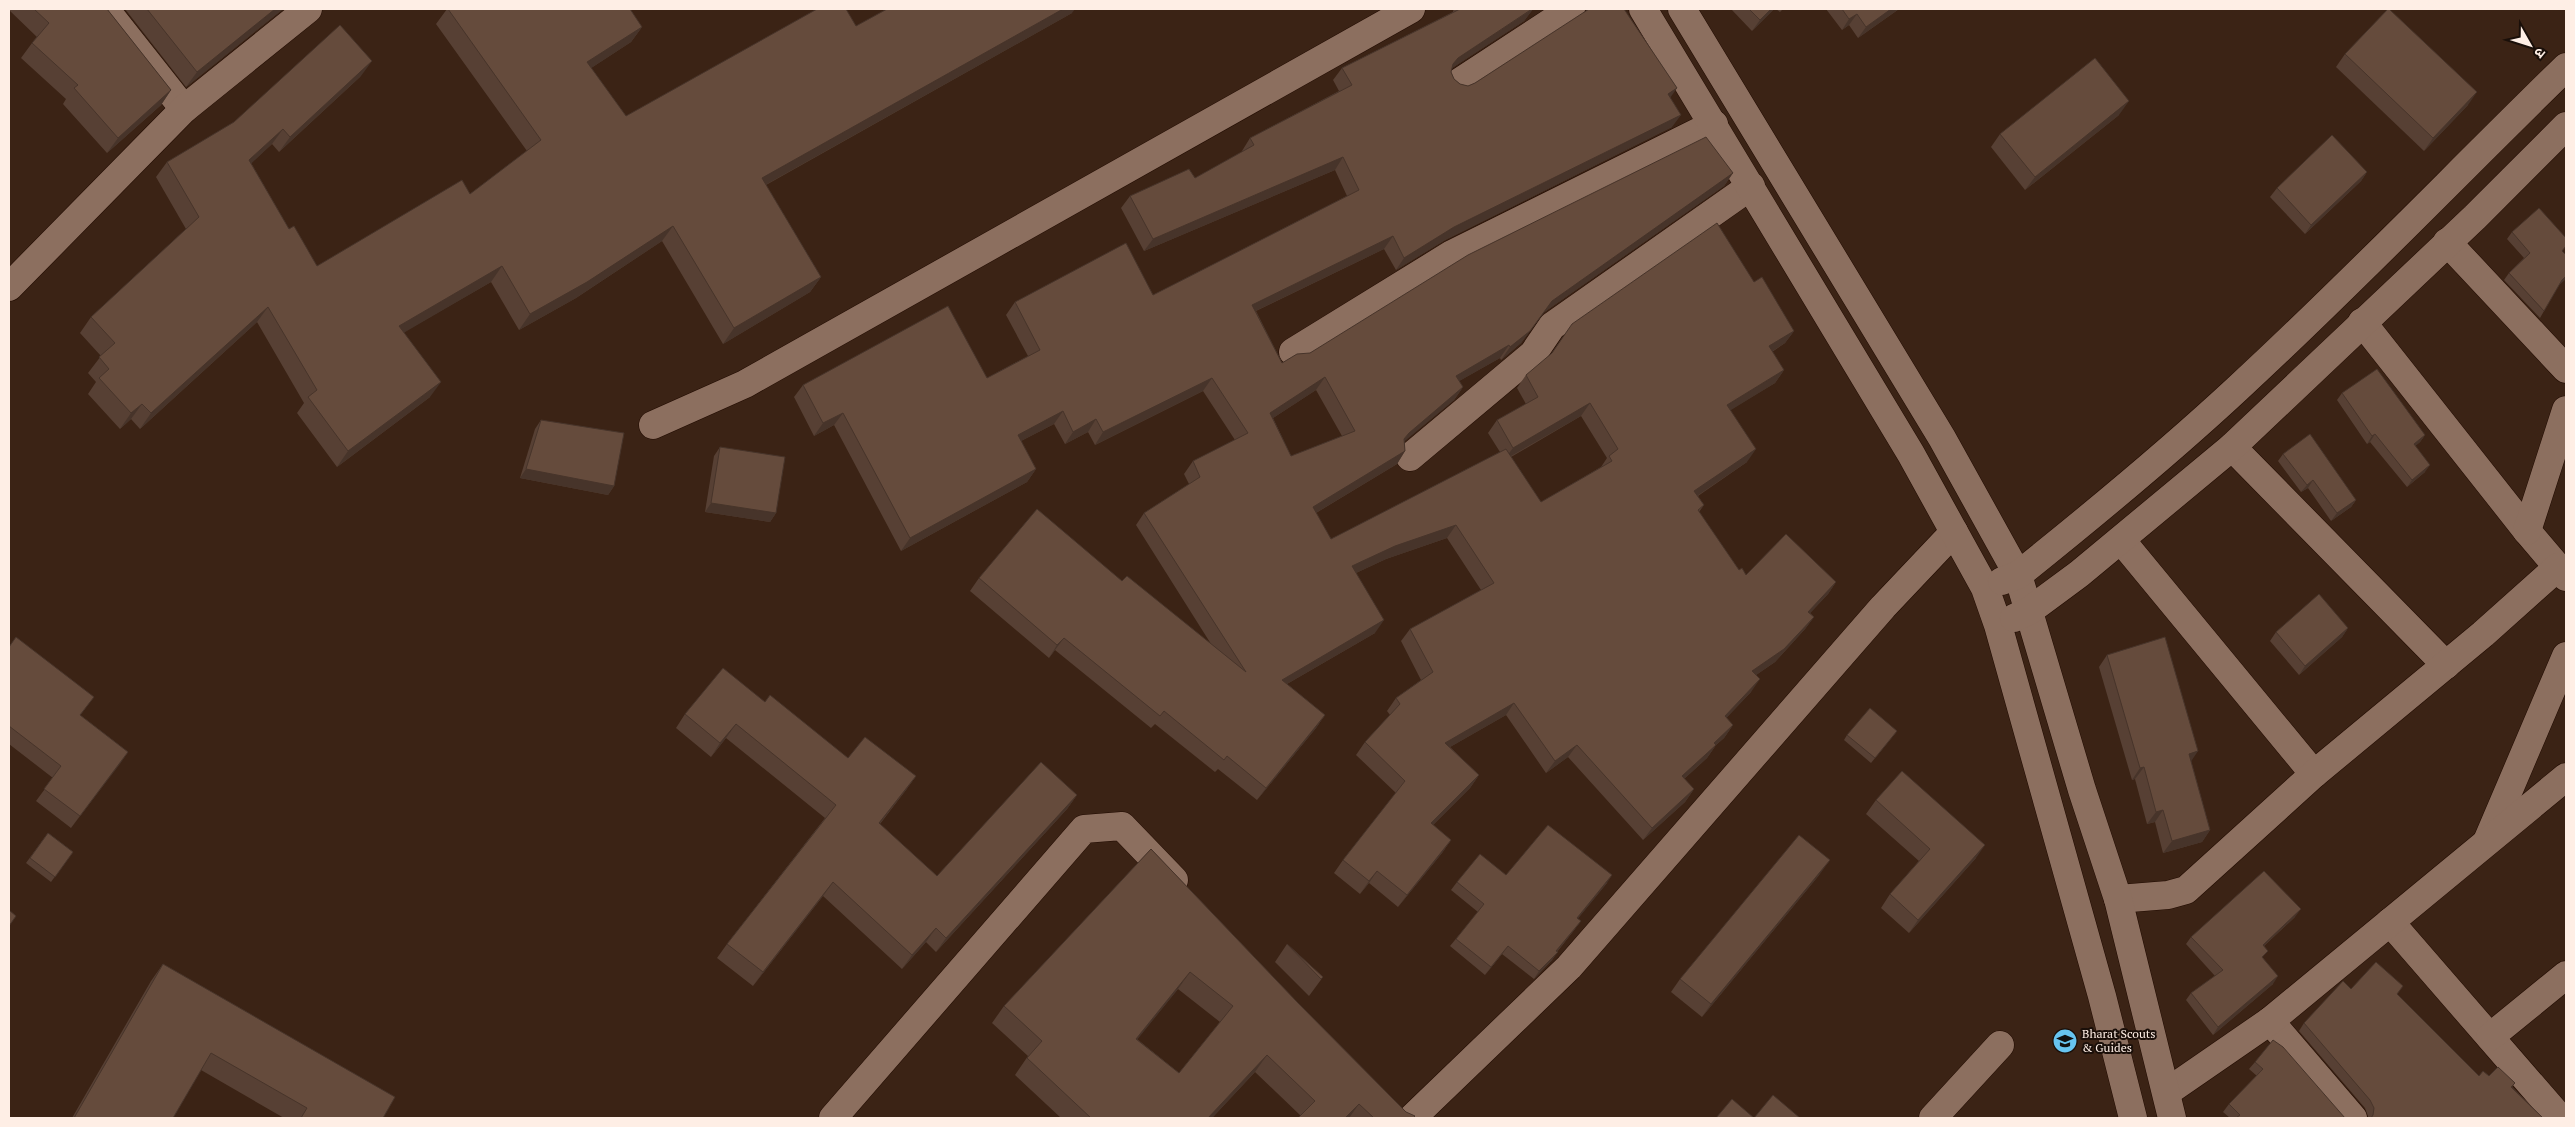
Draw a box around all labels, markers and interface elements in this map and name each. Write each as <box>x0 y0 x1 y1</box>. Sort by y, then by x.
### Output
north arrow <box>2505 20 2555 70</box>
text: उ <box>2530 44 2550 63</box>
place label: Bharat Scouts & Guides <box>2082 1026 2156 1055</box>
school or university icon: Bharat Scouts & Guides <box>2052 1028 2078 1054</box>

